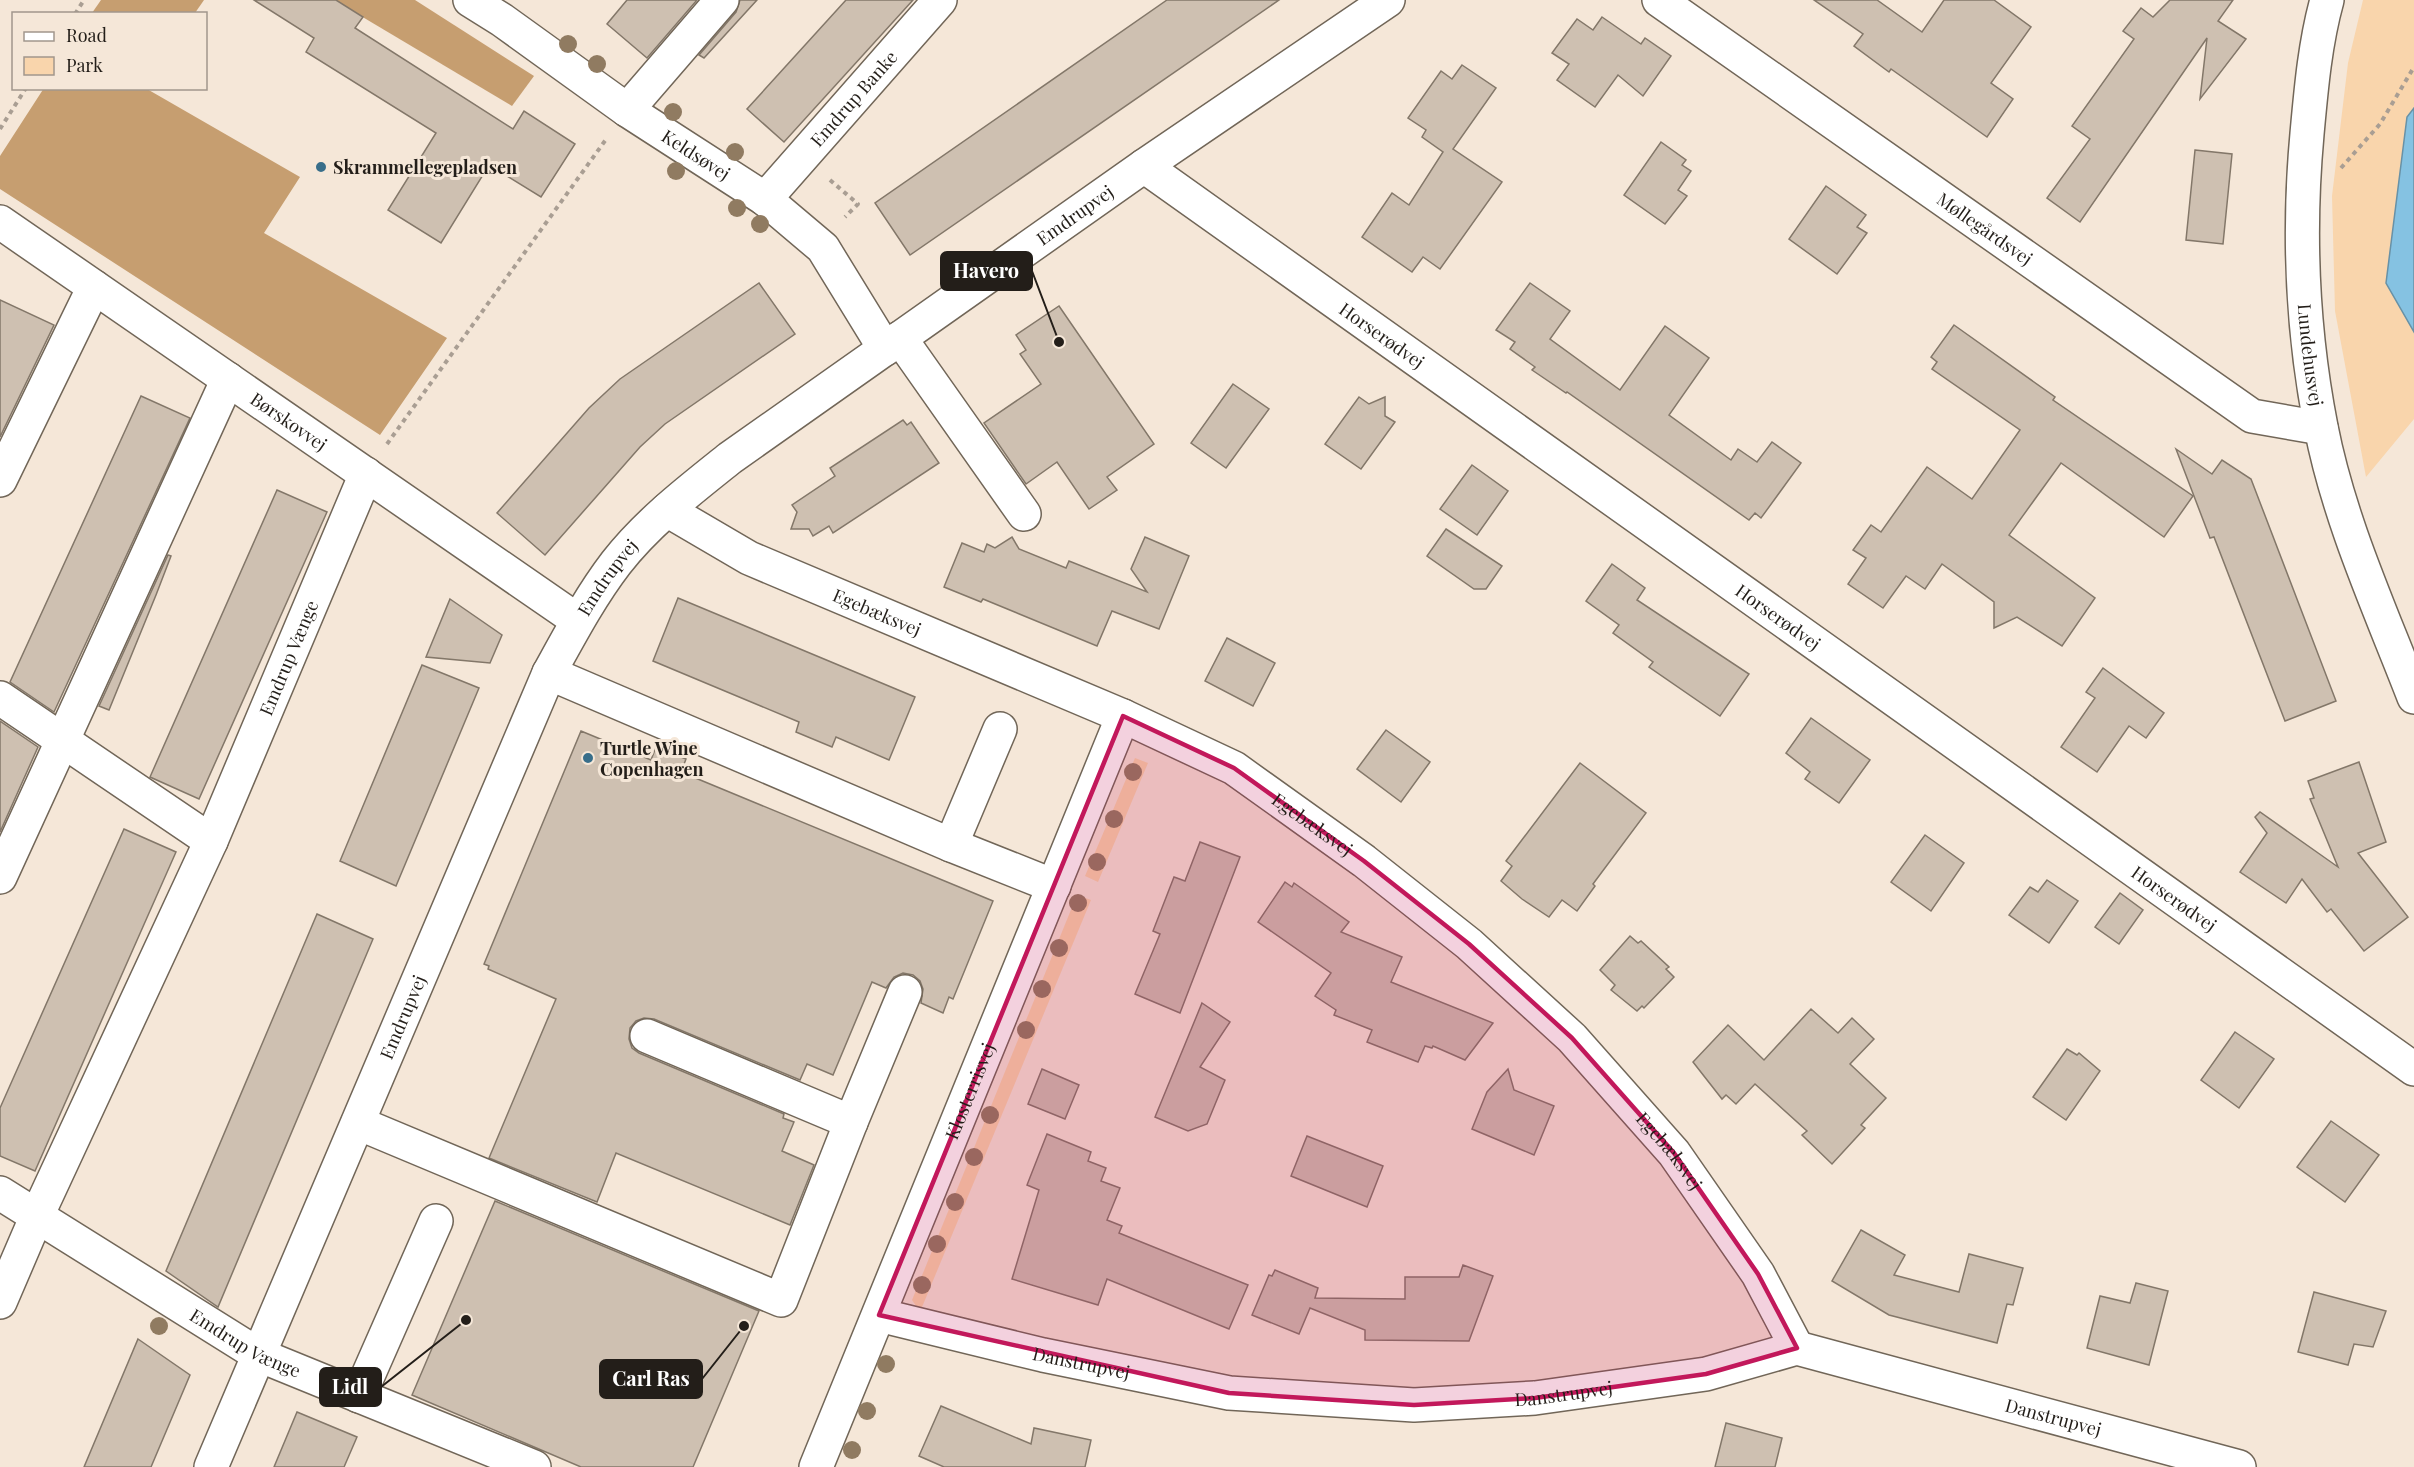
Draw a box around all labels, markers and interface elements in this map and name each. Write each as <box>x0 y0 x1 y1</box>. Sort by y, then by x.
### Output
legend <box>12 12 207 90</box>
text: Road <box>66 23 107 47</box>
street label: Emdrup Banke <box>805 45 902 151</box>
text: Park <box>66 53 103 77</box>
street label: Keldsøvej <box>657 124 735 185</box>
place label: Skrammellegepladsen <box>333 155 517 179</box>
marker: Skrammellegepladsen <box>314 160 328 174</box>
street label: Emdrupvej <box>1031 179 1118 250</box>
street label: Møllegårdsvej <box>1932 187 2037 270</box>
callout: Havero <box>941 252 1032 290</box>
text: Havero <box>953 256 1019 283</box>
street label: Horserødvej <box>1335 297 1429 374</box>
street label: Lundehusvej <box>2293 303 2329 408</box>
street label: Børskovvej <box>246 387 332 456</box>
street label: Emdrupvej <box>572 534 643 620</box>
street label: Horserødvej <box>1731 578 1825 655</box>
street label: Egebæksvej <box>829 583 925 641</box>
street label: Emdrup Vænge <box>253 596 323 719</box>
place label: Turtle Wine Copenhagen <box>600 736 704 781</box>
marker: Turtle Wine Copenhagen <box>581 751 595 765</box>
street label: Egebæksvej <box>1267 787 1357 861</box>
street label: Horserødvej <box>2127 860 2221 937</box>
street label: Emdrupvej <box>374 972 431 1063</box>
street label: Klosterrisvej <box>939 1039 1000 1143</box>
street label: Egebæksvej <box>1631 1107 1708 1195</box>
street label: Emdrup Vænge <box>186 1303 304 1383</box>
street label: Danstrupvej <box>1030 1341 1132 1384</box>
callout: Carl Ras <box>600 1360 702 1398</box>
text: Carl Ras <box>612 1364 690 1391</box>
callout: Lidl <box>320 1368 381 1406</box>
text: Lidl <box>332 1372 368 1399</box>
street label: Danstrupvej <box>1514 1375 1614 1411</box>
street label: Danstrupvej <box>2003 1393 2104 1441</box>

